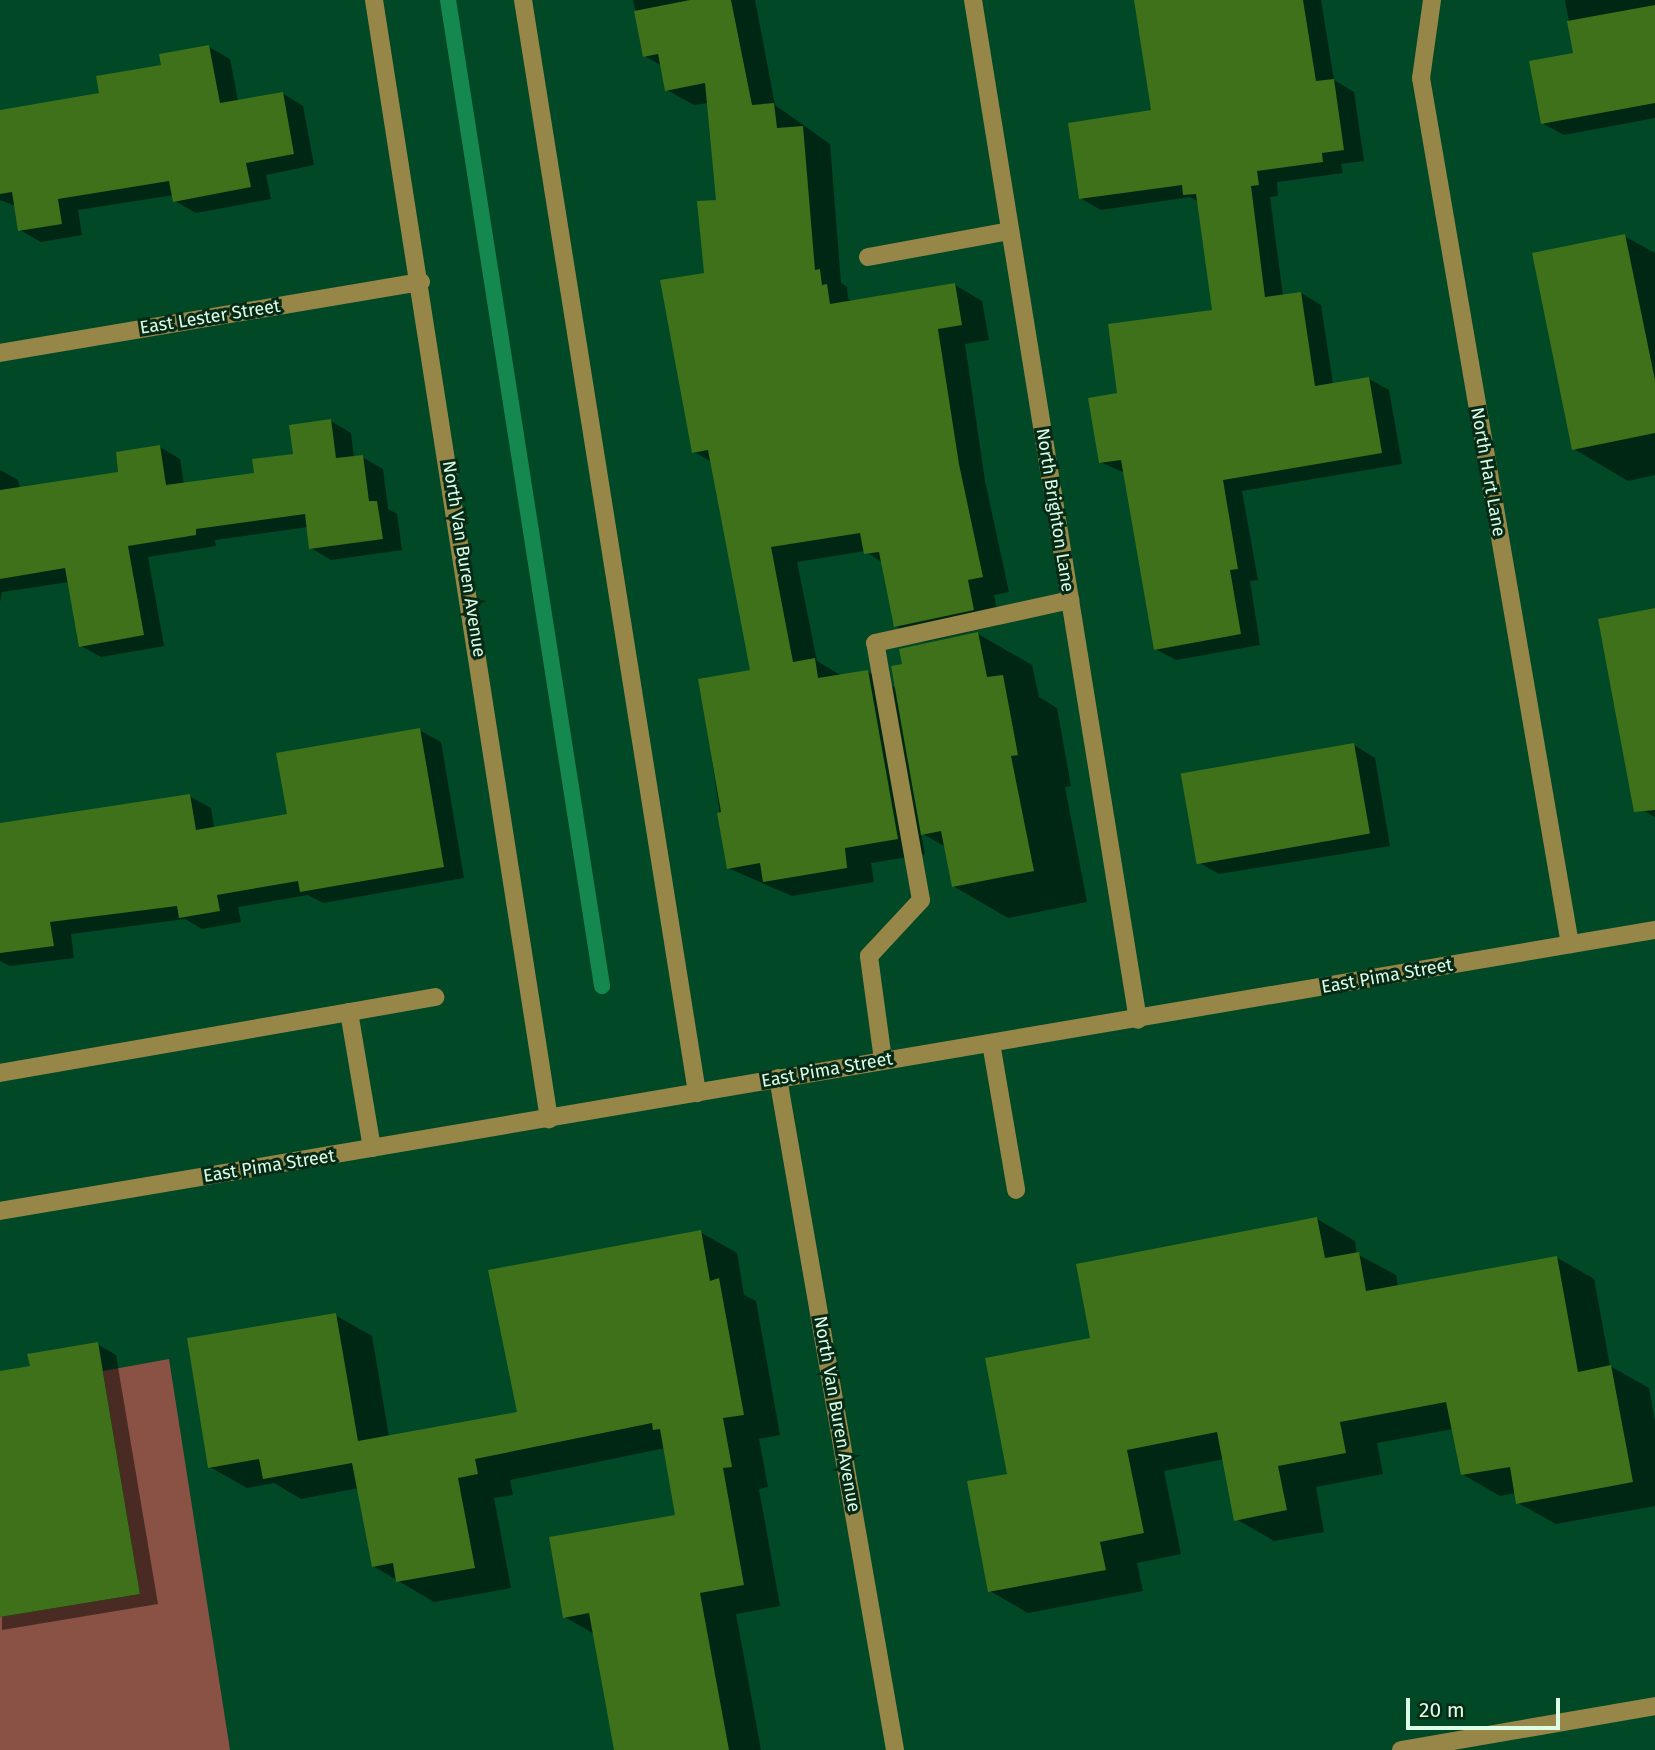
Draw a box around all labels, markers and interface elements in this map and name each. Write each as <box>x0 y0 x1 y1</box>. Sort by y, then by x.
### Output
street label: East Lester Street <box>138 295 282 339</box>
street label: North Hart Lane <box>1466 406 1510 538</box>
street label: North Brighton Lane <box>1031 427 1079 593</box>
street label: North Van Buren Avenue <box>438 459 490 659</box>
street label: East Pima Street <box>1320 954 1454 998</box>
street label: East Pima Street <box>760 1048 894 1092</box>
street label: East Pima Street <box>202 1145 336 1187</box>
street label: North Van Buren Avenue <box>809 1314 865 1514</box>
scale bar <box>1410 1684 1564 1728</box>
text: 20 m <box>1419 1697 1465 1723</box>

